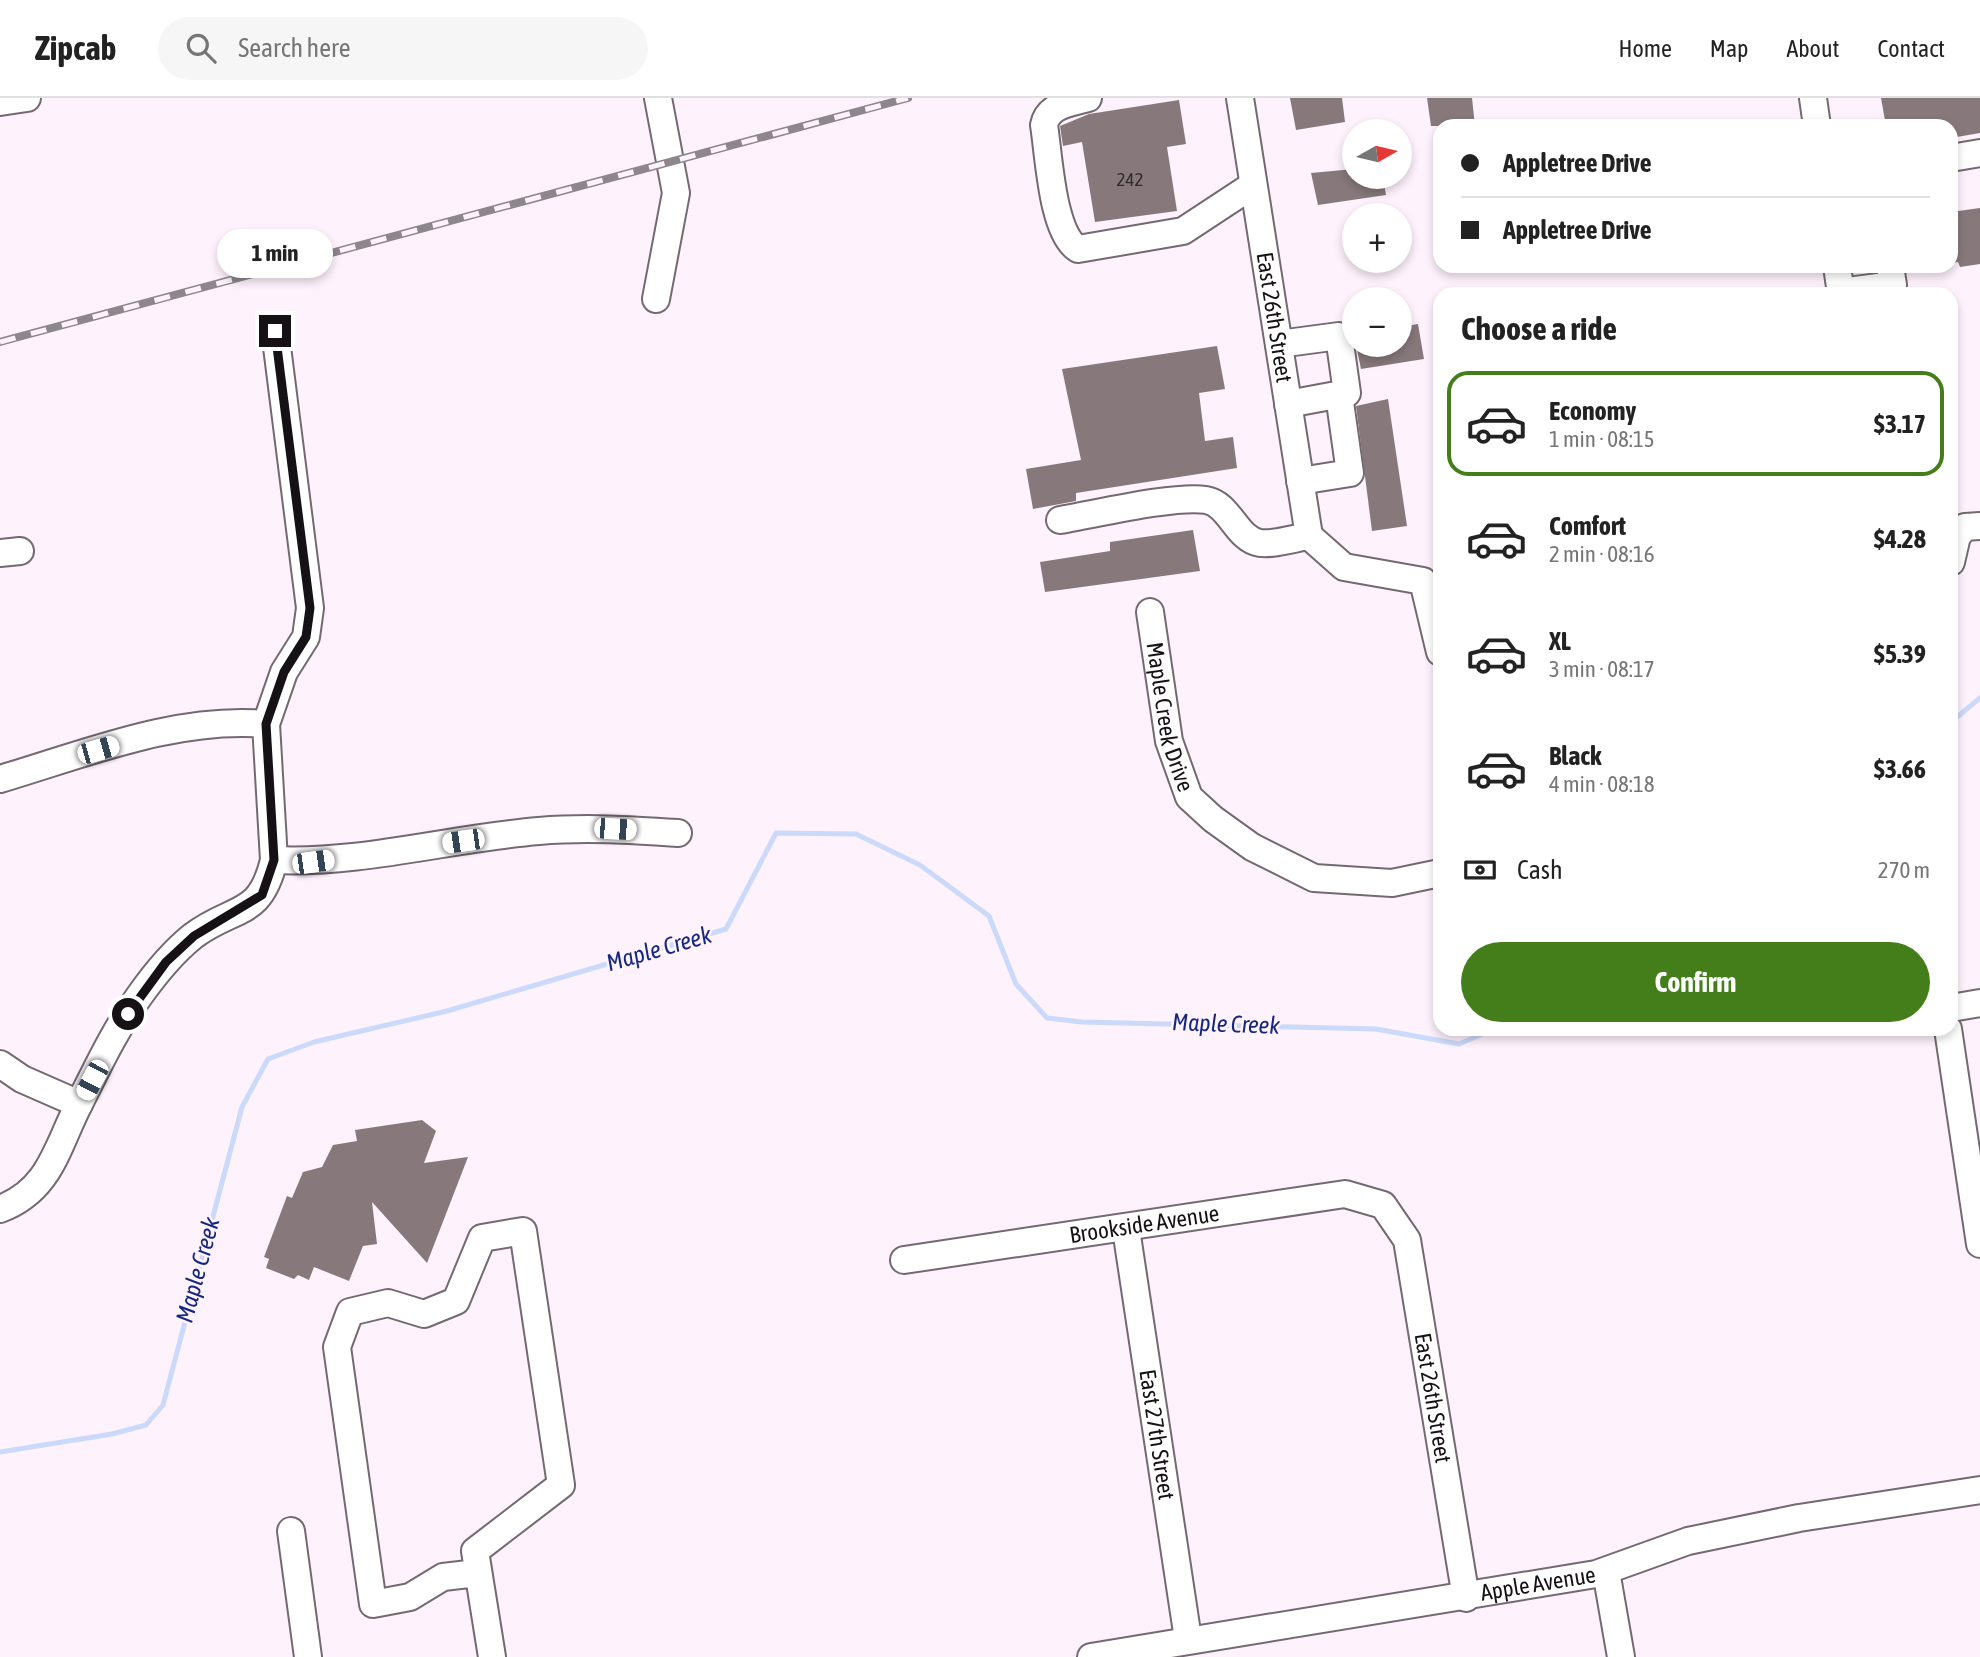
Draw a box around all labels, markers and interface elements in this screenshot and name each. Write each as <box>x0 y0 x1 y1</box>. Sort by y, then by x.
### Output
search box <box>158 17 648 80</box>
text: Zipcab <box>35 29 116 67</box>
icon: search <box>182 29 220 67</box>
text: Search here <box>238 33 350 63</box>
text: Home <box>1618 35 1672 62</box>
text: Map <box>1710 35 1748 62</box>
text: About <box>1786 35 1839 62</box>
text: Contact <box>1877 35 1945 62</box>
north arrow <box>1342 119 1412 189</box>
map controls <box>1342 119 1412 357</box>
text: Appletree Drive <box>1503 148 1652 178</box>
house number: 242 <box>1117 168 1143 190</box>
button: + <box>1342 203 1412 273</box>
text: Appletree Drive <box>1503 215 1652 245</box>
callout: 1 min <box>217 230 333 278</box>
text: 1 min <box>252 240 298 266</box>
street label: East 26th Street <box>1251 250 1298 384</box>
button: − <box>1342 287 1412 357</box>
text: Choose a ride <box>1461 310 1617 347</box>
route end <box>259 315 291 347</box>
icon: car <box>1465 392 1528 455</box>
text: Economy <box>1549 396 1636 426</box>
text: $3.17 <box>1874 409 1926 439</box>
text: 1 min · 08:15 <box>1549 426 1655 452</box>
icon: car <box>1465 507 1528 570</box>
text: Comfort <box>1549 511 1626 541</box>
text: $4.28 <box>1874 524 1926 554</box>
text: 2 min · 08:16 <box>1549 541 1655 567</box>
icon: car <box>1465 622 1528 685</box>
text: XL <box>1549 626 1571 656</box>
text: $5.39 <box>1874 639 1926 669</box>
street label: Maple Creek Drive <box>1142 641 1199 795</box>
text: 3 min · 08:17 <box>1549 656 1655 682</box>
car <box>75 734 122 766</box>
icon: car <box>1465 737 1528 800</box>
text: Black <box>1549 741 1601 771</box>
text: $3.66 <box>1874 754 1926 784</box>
text: 4 min · 08:18 <box>1549 771 1655 797</box>
car <box>594 817 637 841</box>
car <box>441 828 486 854</box>
car <box>291 849 336 875</box>
icon: cash <box>1461 851 1499 889</box>
text: Cash <box>1517 855 1563 885</box>
text: 270 m <box>1878 857 1930 883</box>
water label: Maple Creek <box>603 921 715 976</box>
button: Confirm <box>1461 942 1930 1022</box>
route start <box>112 998 144 1030</box>
water label: Maple Creek <box>1172 1008 1281 1039</box>
car <box>73 1057 112 1103</box>
street label: Brookside Avenue <box>1068 1200 1221 1248</box>
water label: Maple Creek <box>171 1214 225 1325</box>
street label: East 26th Street <box>1410 1331 1457 1465</box>
street label: East 27th Street <box>1134 1368 1180 1502</box>
street label: Apple Avenue <box>1479 1561 1597 1606</box>

